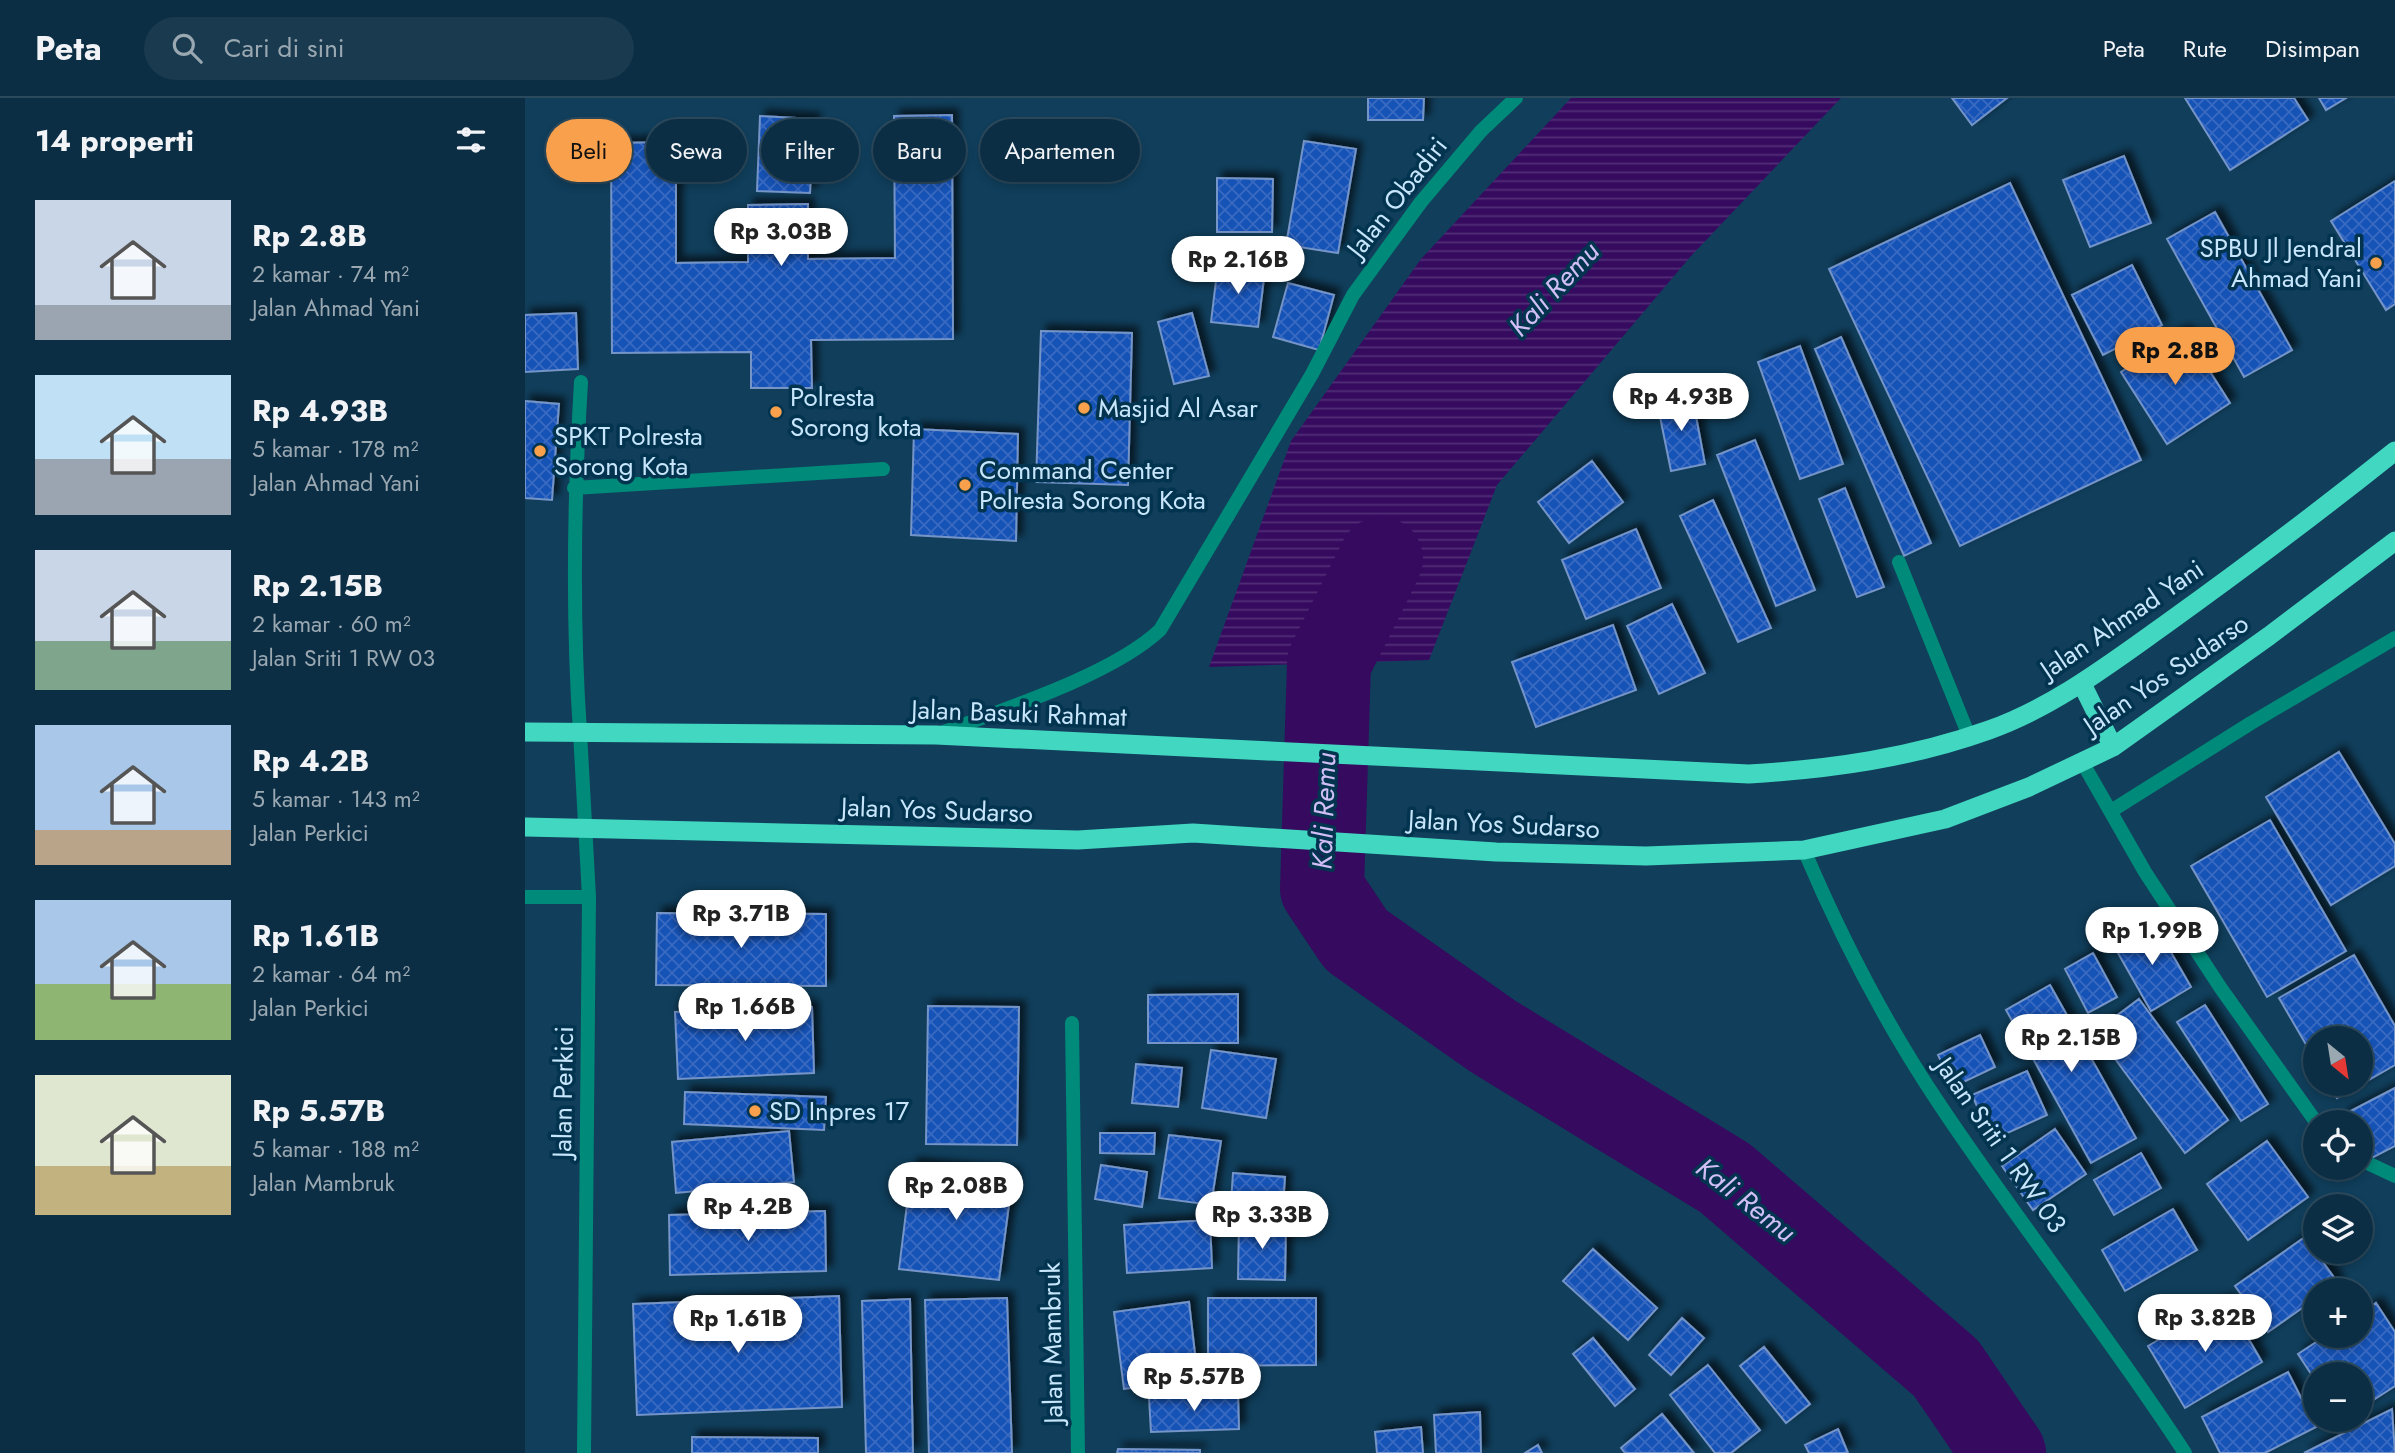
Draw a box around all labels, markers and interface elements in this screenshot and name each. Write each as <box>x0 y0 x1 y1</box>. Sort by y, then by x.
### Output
search box <box>144 17 634 80</box>
text: Peta <box>35 25 102 72</box>
icon: search <box>168 29 206 67</box>
text: Cari di sini <box>224 29 345 67</box>
text: Peta <box>2103 31 2145 66</box>
text: Rute <box>2183 31 2227 66</box>
text: Disimpan <box>2265 31 2360 66</box>
text: 14 properti <box>35 119 194 162</box>
chip: Beli <box>546 119 632 182</box>
chip: Sewa <box>646 119 747 182</box>
chip: Filter <box>761 119 859 182</box>
chip: Baru <box>873 119 966 182</box>
chip: Apartemen <box>980 119 1140 182</box>
icon: filters <box>452 121 490 159</box>
street label: Jalan Obadiri <box>1336 129 1456 268</box>
pin: Rp 3.03B <box>709 208 853 268</box>
text: Rp 2.8B <box>252 214 367 257</box>
text: Rp 3.03B <box>730 214 832 248</box>
icon: home <box>91 228 175 312</box>
place label: SPBU Jl Jendral Ahmad Yani <box>2199 229 2362 297</box>
water label: Kali Remu <box>1499 232 1609 346</box>
pin: Rp 2.16B <box>1166 236 1310 296</box>
text: Rp 2.16B <box>1188 242 1288 276</box>
marker: SPBU Jl Jendral Ahmad Yani <box>2368 255 2384 271</box>
text: 2 kamar · 74 m² <box>252 257 409 291</box>
text: Jalan Ahmad Yani <box>252 291 420 325</box>
pin: Rp 2.8B <box>2110 328 2240 387</box>
text: Rp 2.8B <box>2131 333 2219 367</box>
pin: Rp 4.93B <box>1609 374 1753 433</box>
place label: Polresta Sorong kota <box>790 378 921 446</box>
text: Rp 4.93B <box>1629 379 1733 413</box>
text: Rp 4.93B <box>252 389 388 432</box>
place label: Masjid Al Asar <box>1098 389 1258 427</box>
marker: Masjid Al Asar <box>1076 400 1092 416</box>
icon: home <box>91 403 175 487</box>
marker: Polresta Sorong kota <box>768 404 784 420</box>
place label: SPKT Polresta Sorong Kota <box>554 417 703 485</box>
text: 5 kamar · 178 m² <box>252 432 418 466</box>
marker: SPKT Polresta Sorong Kota <box>532 443 548 459</box>
place label: Command Center Polresta Sorong Kota <box>979 451 1206 519</box>
text: Jalan Ahmad Yani <box>252 466 420 500</box>
marker: Command Center Polresta Sorong Kota <box>957 477 973 493</box>
street label: Jalan Ahmad Yani <box>2030 550 2211 690</box>
text: Rp 2.15B <box>252 564 383 607</box>
icon: home <box>91 578 175 662</box>
street label: Jalan Yos Sudarso <box>2073 605 2256 745</box>
text: 2 kamar · 60 m² <box>252 607 411 641</box>
text: Jalan Sriti 1 RW 03 <box>252 641 435 675</box>
street label: Jalan Basuki Rahmat <box>908 690 1128 736</box>
text: Rp 4.2B <box>252 739 369 782</box>
water label: Kali Remu <box>1301 752 1347 870</box>
icon: home <box>91 753 175 837</box>
text: 5 kamar · 143 m² <box>252 782 420 816</box>
street label: Jalan Yos Sudarso <box>837 788 1034 832</box>
street label: Jalan Yos Sudarso <box>1404 800 1601 848</box>
text: Jalan Perkici <box>252 816 369 850</box>
pin: Rp 3.71B <box>669 890 813 950</box>
text: Rp 3.71B <box>692 896 790 930</box>
pin: Rp 1.99B <box>2080 908 2224 967</box>
text: Rp 1.99B <box>2101 913 2203 947</box>
text: Rp 1.61B <box>252 914 379 957</box>
icon: home <box>91 928 175 1012</box>
text: 2 kamar · 64 m² <box>252 957 410 991</box>
pin: Rp 1.66B <box>673 984 817 1043</box>
text: Rp 1.66B <box>694 989 796 1023</box>
text: Jalan Perkici <box>252 991 369 1025</box>
pin: Rp 2.15B <box>1999 1014 2143 1074</box>
text: Rp 2.15B <box>2021 1020 2121 1054</box>
street label: Jalan Perkici <box>543 1026 583 1161</box>
north arrow <box>2303 1026 2373 1096</box>
map controls <box>2303 1026 2373 1432</box>
street label: Jalan Sriti 1 RW 03 <box>1924 1047 2076 1241</box>
text: Rp 5.57B <box>252 1089 385 1132</box>
place label: SD Inpres 17 <box>769 1092 909 1130</box>
icon: home <box>91 1103 175 1187</box>
marker: SD Inpres 17 <box>747 1103 763 1119</box>
button: locate <box>2303 1110 2373 1180</box>
text: 5 kamar · 188 m² <box>252 1132 419 1166</box>
water label: Kali Remu <box>1687 1148 1805 1252</box>
pin: Rp 2.08B <box>884 1162 1028 1222</box>
text: Jalan Mambruk <box>252 1166 395 1200</box>
text: Rp 2.08B <box>904 1168 1008 1202</box>
pin: Rp 4.2B <box>683 1184 813 1243</box>
text: Rp 4.2B <box>703 1189 793 1223</box>
pin: Rp 3.33B <box>1190 1192 1334 1251</box>
button: layers <box>2303 1194 2373 1264</box>
text: Rp 3.33B <box>1211 1197 1313 1231</box>
street label: Jalan Mambruk <box>1032 1261 1072 1427</box>
button: + <box>2303 1278 2373 1348</box>
pin: Rp 3.82B <box>2133 1294 2277 1354</box>
pin: Rp 1.61B <box>666 1296 810 1355</box>
text: Rp 3.82B <box>2154 1300 2256 1334</box>
text: Rp 1.61B <box>689 1301 787 1335</box>
pin: Rp 5.57B <box>1122 1354 1266 1413</box>
text: Rp 5.57B <box>1143 1359 1245 1393</box>
button: − <box>2303 1362 2373 1432</box>

